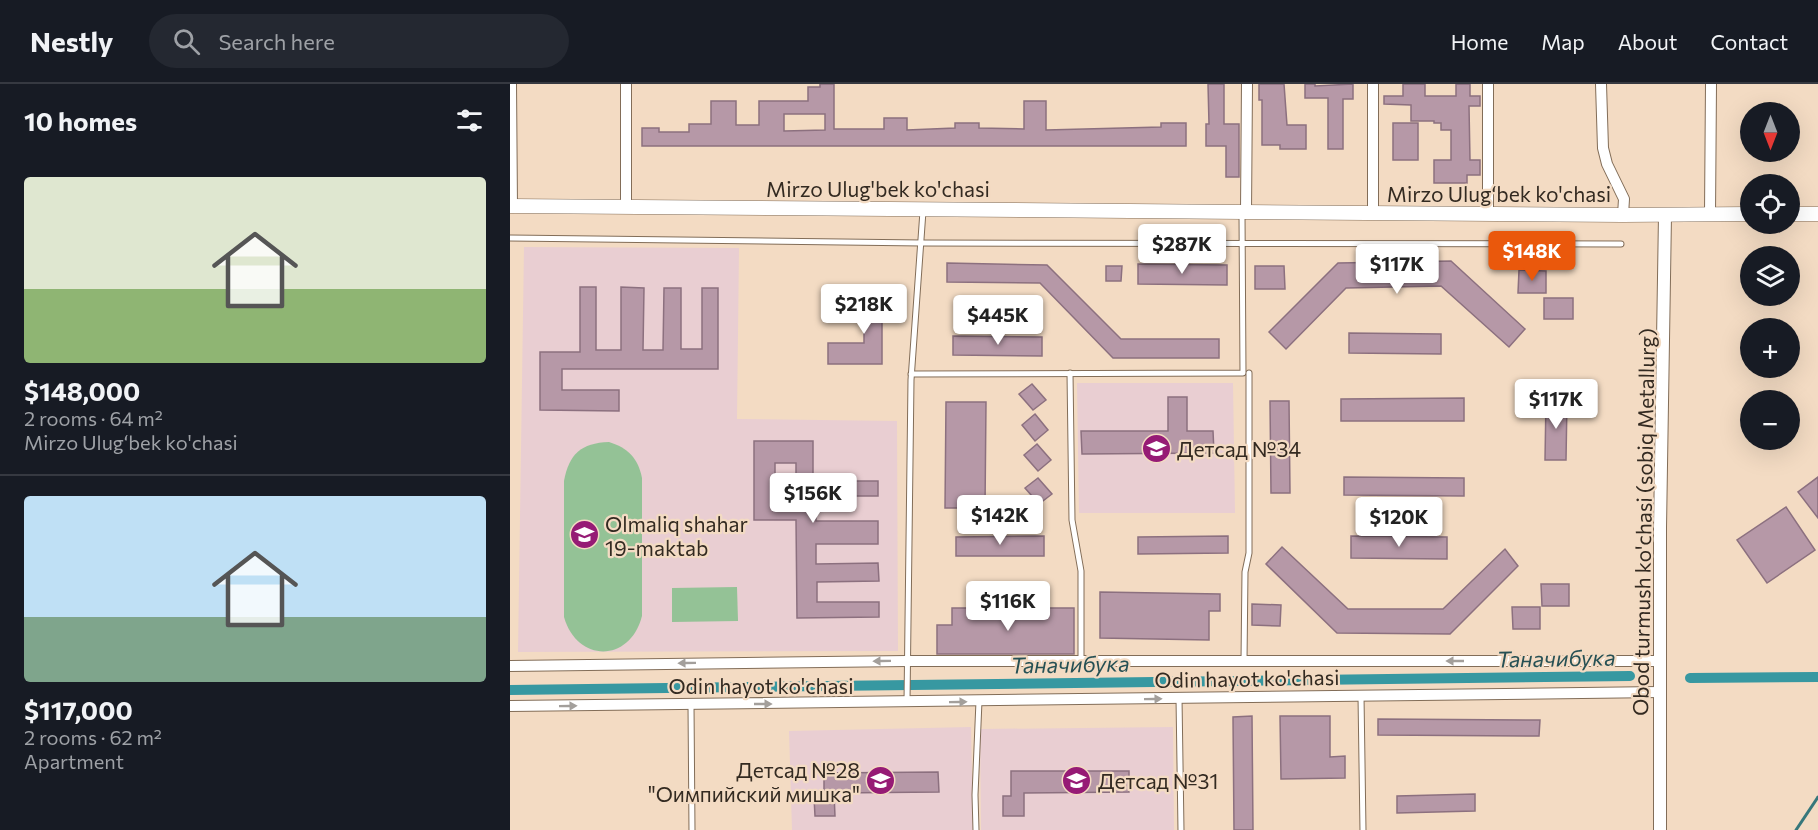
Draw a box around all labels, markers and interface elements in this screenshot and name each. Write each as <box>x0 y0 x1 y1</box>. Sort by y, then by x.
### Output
search box <box>149 14 569 68</box>
text: Nestly <box>30 24 113 58</box>
icon: search <box>170 25 203 58</box>
text: Search here <box>218 28 335 55</box>
text: Home <box>1451 29 1508 54</box>
text: Map <box>1541 29 1585 54</box>
text: About <box>1618 29 1677 54</box>
text: Contact <box>1710 29 1788 54</box>
north arrow <box>1740 102 1800 162</box>
map controls <box>1740 102 1800 450</box>
icon: filters <box>453 104 486 137</box>
text: 10 homes <box>24 105 137 136</box>
button: locate <box>1740 174 1800 234</box>
street label: Mirzo Ulug'bek ko'chasi <box>766 176 990 201</box>
street label: Mirzo Ulug‘bek ko'chasi <box>1387 181 1611 206</box>
icon: home <box>201 216 309 324</box>
pin: $287K <box>1140 224 1224 275</box>
text: $287K <box>1152 231 1212 255</box>
pin: $148K <box>1490 231 1574 282</box>
text: $148K <box>1502 238 1562 262</box>
pin: $117K <box>1355 244 1439 295</box>
button: layers <box>1740 246 1800 306</box>
text: $117K <box>1370 251 1424 275</box>
pin: $218K <box>822 284 906 335</box>
text: $218K <box>835 291 893 315</box>
pin: $445K <box>956 295 1040 346</box>
text: $445K <box>967 302 1029 326</box>
button: + <box>1740 318 1800 378</box>
street label: Obod turmush ko'chasi (sobiq Metallurg) <box>1627 328 1659 716</box>
text: $148,000 <box>24 375 140 406</box>
pin: $117K <box>1514 379 1598 430</box>
text: $117K <box>1529 386 1583 410</box>
button: − <box>1740 390 1800 450</box>
text: 2 rooms · 64 m² <box>24 406 163 430</box>
text: Mirzo Ulug‘bek ko'chasi <box>24 430 238 454</box>
school or university icon: Детсад №34 <box>1140 432 1172 464</box>
place label: Детсад №34 <box>1177 436 1301 461</box>
pin: $156K <box>771 473 855 524</box>
text: $156K <box>784 480 842 504</box>
pin: $142K <box>958 495 1042 546</box>
pin: $120K <box>1357 497 1441 548</box>
text: $142K <box>971 502 1029 526</box>
text: $120K <box>1369 504 1429 528</box>
place label: Olmaliq shahar 19-maktab <box>605 511 748 560</box>
school or university icon: Olmaliq shahar 19-maktab <box>568 519 600 551</box>
icon: home <box>201 535 309 643</box>
pin: $116K <box>966 581 1050 632</box>
text: $116K <box>980 588 1036 612</box>
water label: Таначибука <box>1496 643 1616 673</box>
water label: Таначибука <box>1010 649 1130 679</box>
one-way arrow <box>872 656 891 666</box>
one-way arrow <box>1445 656 1464 666</box>
one-way arrow <box>677 659 696 668</box>
street label: Odin hayot ko'chasi <box>1154 664 1340 692</box>
street label: Odin hayot ko'chasi <box>668 673 854 698</box>
text: $117,000 <box>24 694 133 725</box>
one-way arrow <box>1144 694 1163 704</box>
one-way arrow <box>949 697 968 706</box>
one-way arrow <box>754 699 773 709</box>
one-way arrow <box>559 701 578 711</box>
text: 2 rooms · 62 m² <box>24 725 162 749</box>
text: Apartment <box>24 749 124 773</box>
place label: Детсад №28 "Оимпийский мишка" <box>648 757 860 806</box>
school or university icon: Детсад №31 <box>1061 764 1093 796</box>
school or university icon: Детсад №28 "Оимпийский мишка" <box>865 765 897 797</box>
place label: Детсад №31 <box>1098 768 1218 793</box>

